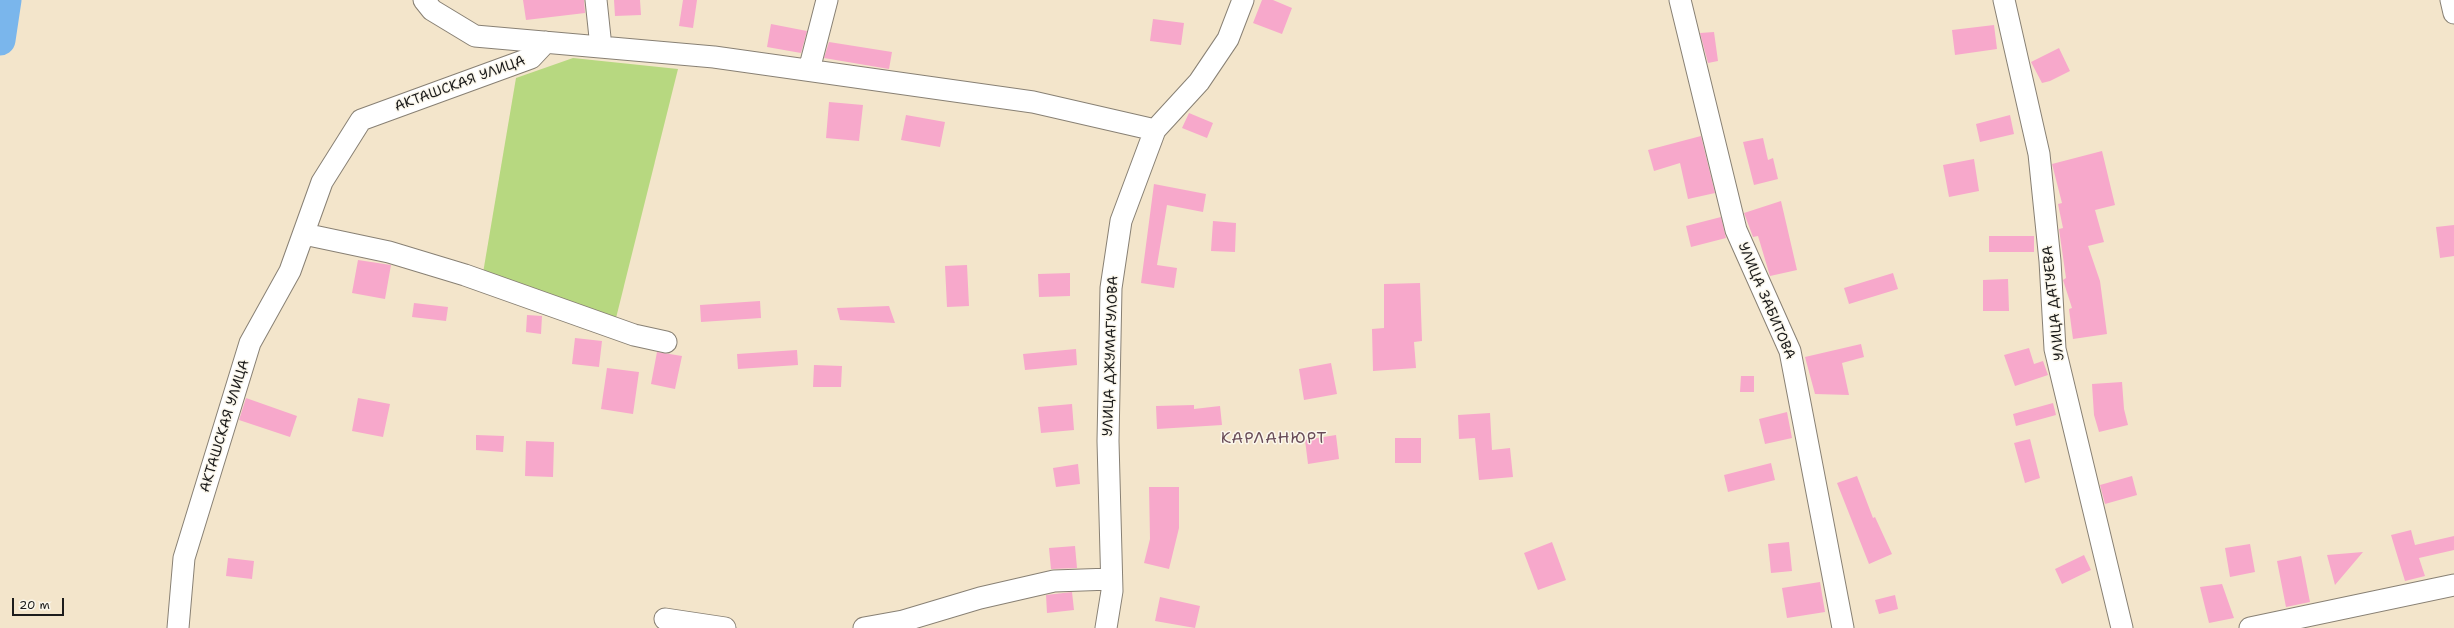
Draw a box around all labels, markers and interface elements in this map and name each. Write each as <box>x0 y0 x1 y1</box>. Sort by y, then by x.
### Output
street label: АКТАШСКАЯ УЛИЦА <box>392 53 528 115</box>
street label: УЛИЦА ЗАБИТОВА <box>1734 240 1798 362</box>
street label: УЛИЦА ДАТУЕВА <box>2040 245 2068 361</box>
street label: УЛИЦА ДЖУМАГУЛОВА <box>1100 275 1122 437</box>
street label: АКТАШСКАЯ УЛИЦА <box>197 358 253 494</box>
district label: КАРЛАНЮРТ <box>1221 429 1327 449</box>
scale bar <box>14 590 66 616</box>
text: 20 m <box>19 597 50 613</box>

